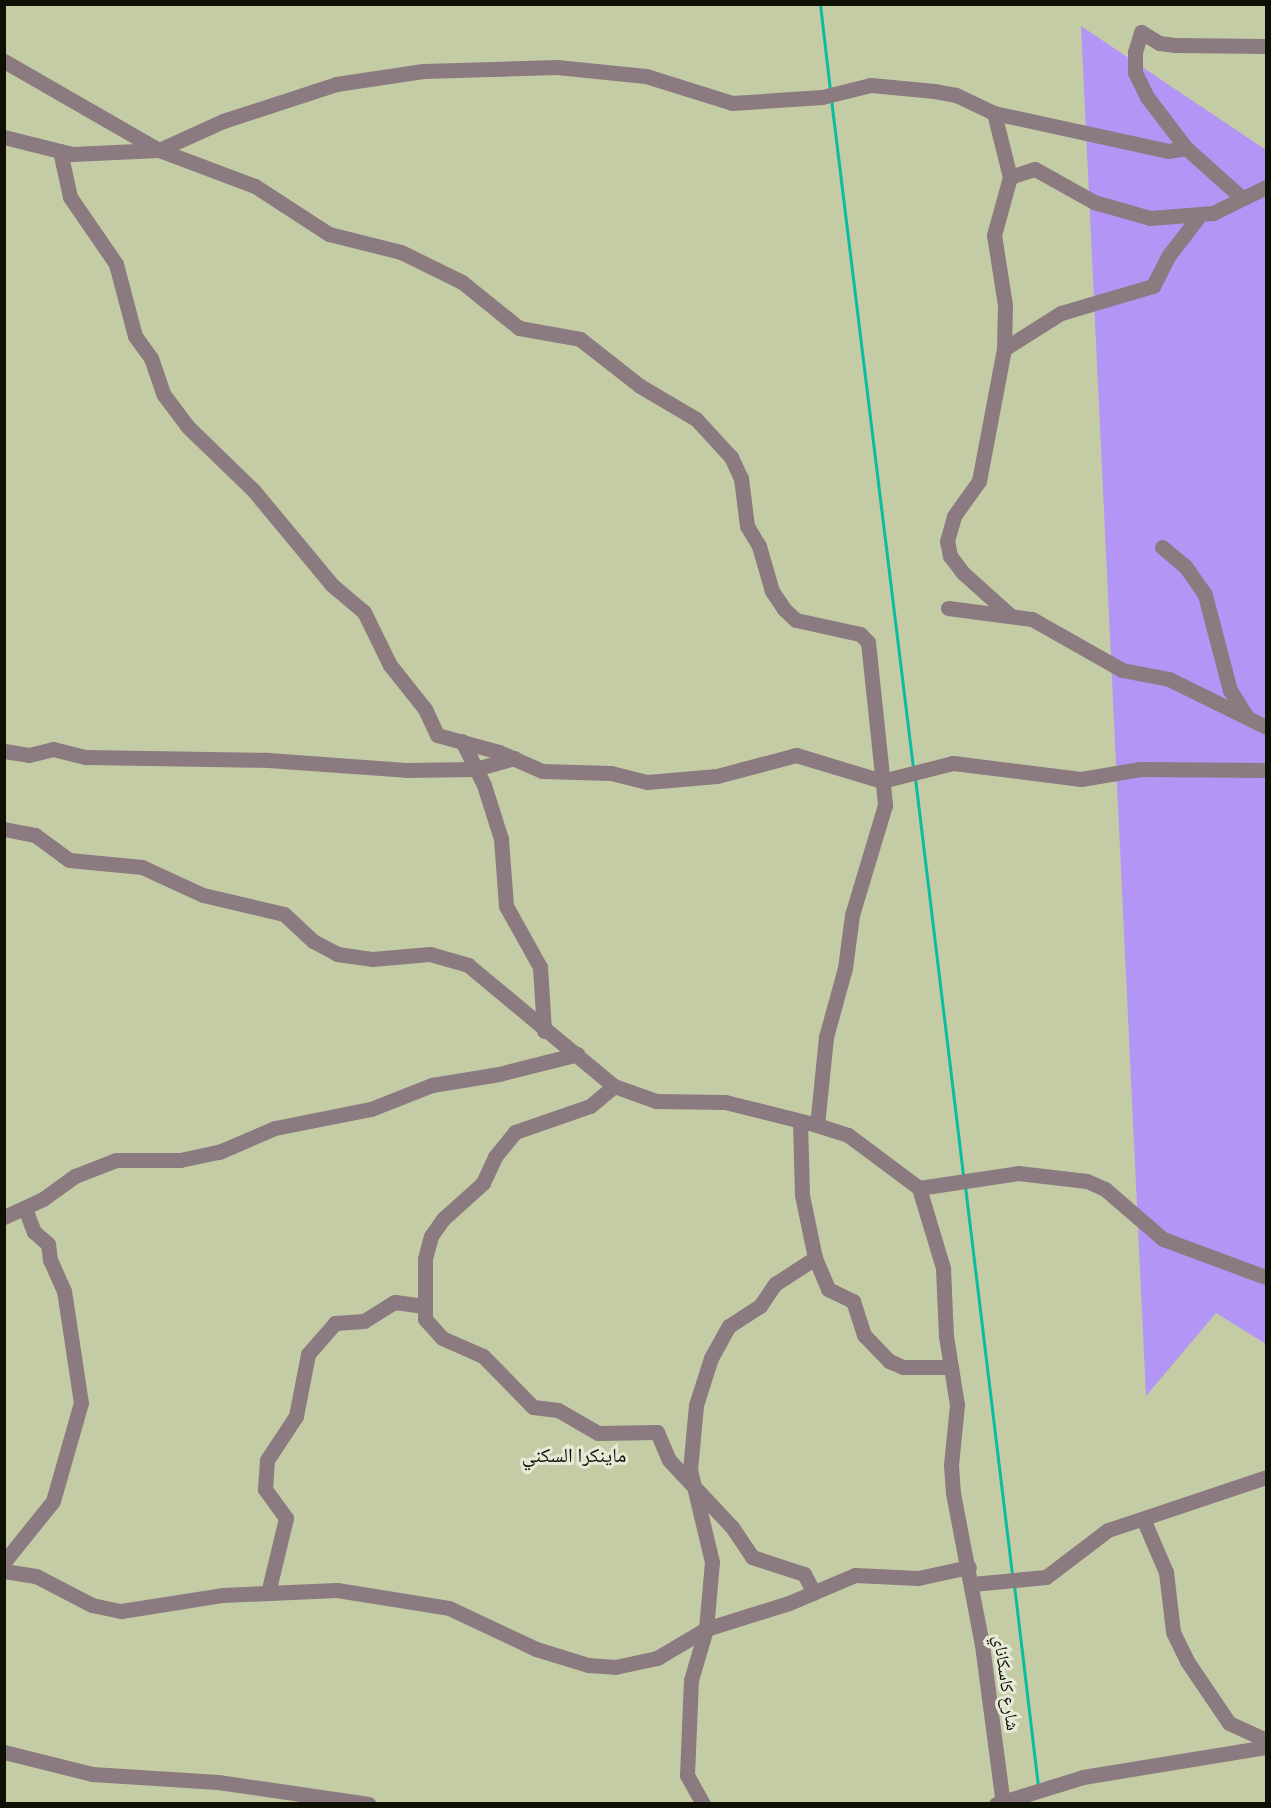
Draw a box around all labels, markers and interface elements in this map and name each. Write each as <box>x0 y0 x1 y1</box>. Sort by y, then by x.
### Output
district label: ماينكرا السكني <box>522 1443 626 1467</box>
street label: شارع كاسكاناي <box>989 1634 1023 1732</box>

